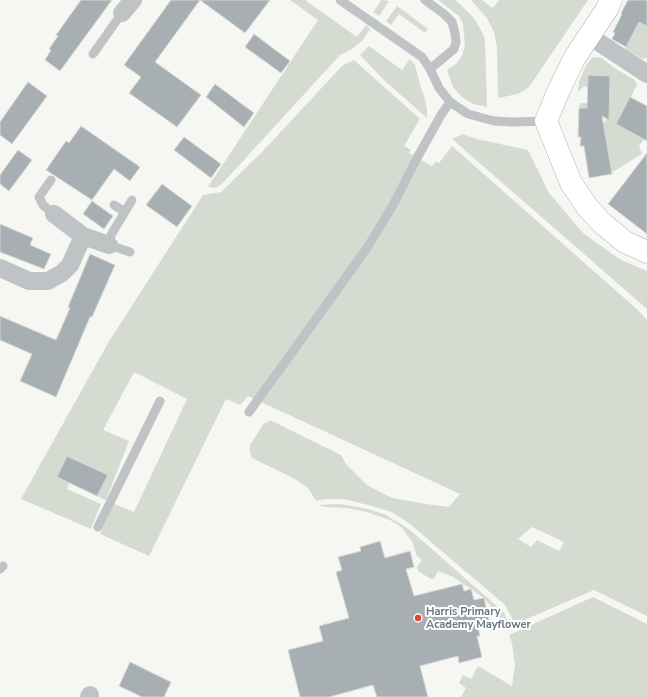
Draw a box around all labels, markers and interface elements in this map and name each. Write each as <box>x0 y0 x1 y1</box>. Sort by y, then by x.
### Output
place label: Harris Primary Academy Mayflower <box>426 605 531 631</box>
marker: Harris Primary Academy Mayflower <box>413 613 423 623</box>

